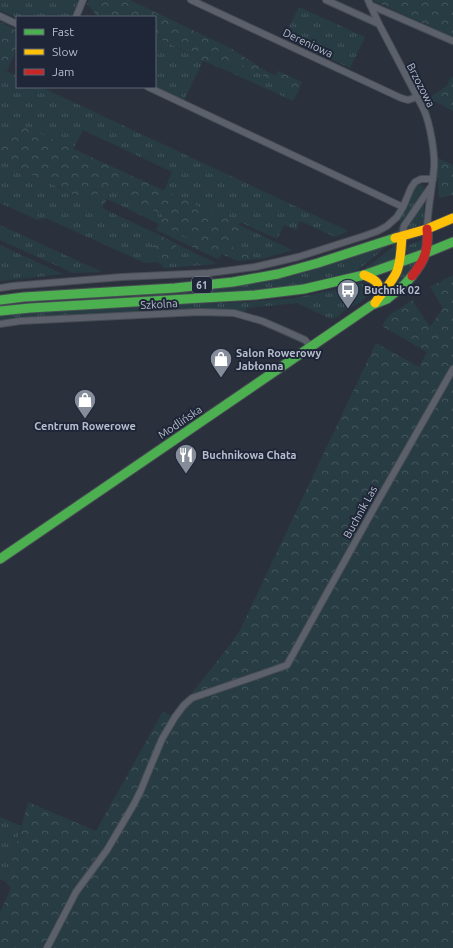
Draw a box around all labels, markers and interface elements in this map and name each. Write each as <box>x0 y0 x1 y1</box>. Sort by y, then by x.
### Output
legend <box>16 16 156 88</box>
text: Fast <box>52 25 74 38</box>
street label: Dereniowa <box>281 26 335 60</box>
text: Slow <box>52 45 78 58</box>
street label: Brzozowa <box>405 61 437 109</box>
text: Jam <box>52 65 74 78</box>
road number: 61 <box>192 277 212 293</box>
bus stop icon: Buchnik 02 <box>335 277 361 310</box>
place label: Buchnik 02 <box>364 284 420 296</box>
street label: Szkolna <box>140 297 178 311</box>
shop icon: Salon Rowerowy Jabłonna <box>208 346 234 379</box>
place label: Salon Rowerowy Jabłonna <box>236 347 321 372</box>
shop icon: Centrum Rowerowe <box>72 387 98 420</box>
street label: Modlińska <box>156 403 204 441</box>
place label: Centrum Rowerowe <box>34 420 136 432</box>
restaurant icon: Buchnikowa Chata <box>173 442 199 475</box>
place label: Buchnikowa Chata <box>202 449 296 461</box>
street label: Buchnik Las <box>341 484 379 540</box>

